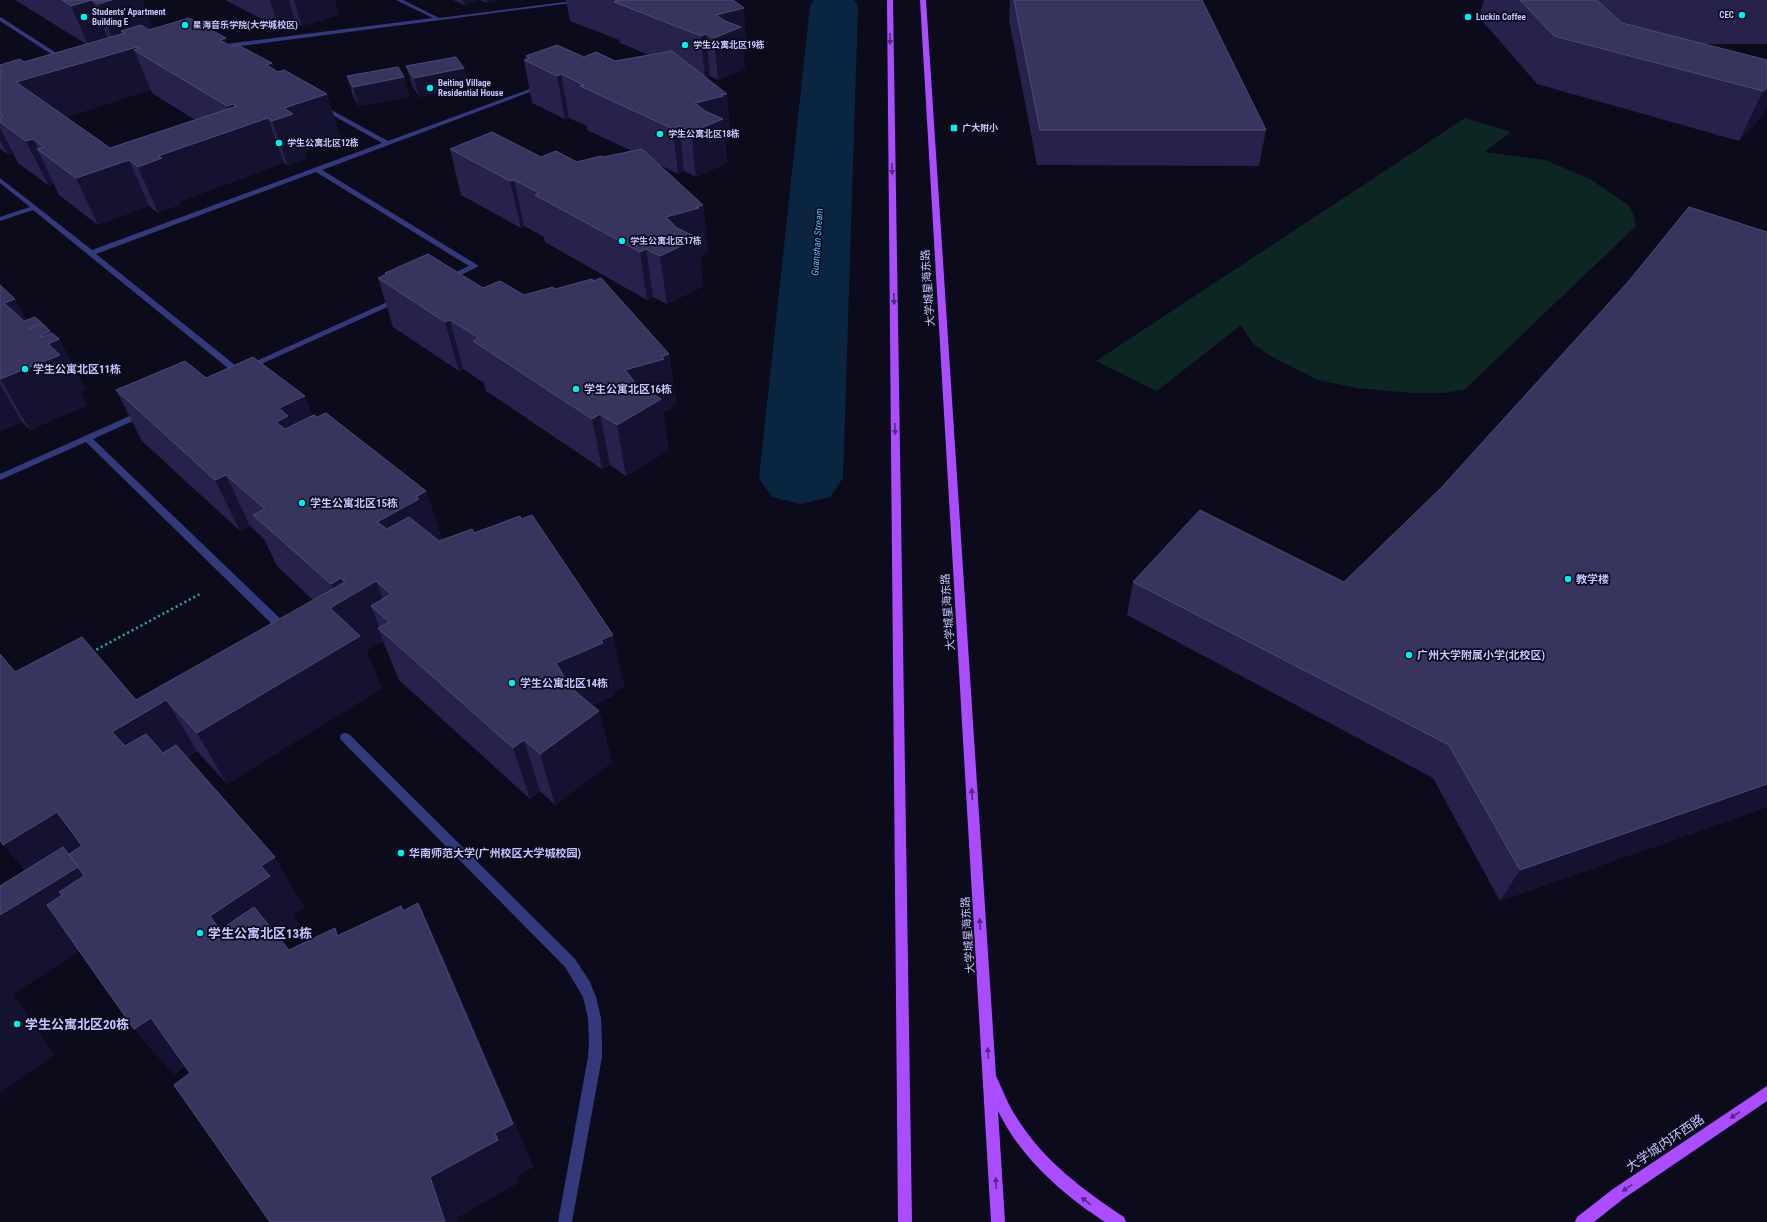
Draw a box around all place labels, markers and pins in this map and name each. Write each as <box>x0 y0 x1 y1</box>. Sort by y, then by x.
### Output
place label: Students' Apartment Building E <box>92 7 166 27</box>
place label: CEC <box>1719 10 1734 20</box>
marker: CEC <box>1737 10 1747 20</box>
marker: Students' Apartment Building E <box>79 12 89 22</box>
marker: Luckin Coffee <box>1463 12 1473 22</box>
place label: Luckin Coffee <box>1476 12 1527 22</box>
place label: 星海音乐学院(大学城校区) <box>193 19 298 31</box>
marker: 星海音乐学院(大学城校区) <box>180 20 190 30</box>
place label: 学生公寓北区19栋 <box>693 39 765 50</box>
marker: 学生公寓北区19栋 <box>680 40 690 50</box>
place label: Beiting Village Residential House <box>438 78 504 98</box>
marker: Beiting Village Residential House <box>425 83 435 93</box>
marker: 广大附小 <box>949 123 959 133</box>
place label: 广大附小 <box>962 123 998 133</box>
place label: 学生公寓北区18栋 <box>668 128 740 139</box>
marker: 学生公寓北区18栋 <box>655 129 665 139</box>
place label: 学生公寓北区12栋 <box>287 137 359 148</box>
marker: 学生公寓北区12栋 <box>274 138 284 148</box>
place label: 学生公寓北区17栋 <box>630 235 702 246</box>
marker: 学生公寓北区17栋 <box>617 236 627 246</box>
place label: 学生公寓北区11栋 <box>33 363 121 376</box>
marker: 学生公寓北区11栋 <box>20 364 30 374</box>
place label: 学生公寓北区16栋 <box>584 383 672 396</box>
marker: 学生公寓北区16栋 <box>571 384 581 394</box>
place label: 学生公寓北区15栋 <box>310 497 398 510</box>
marker: 学生公寓北区15栋 <box>297 498 307 508</box>
place label: 教学楼 <box>1576 573 1609 586</box>
marker: 教学楼 <box>1563 574 1573 584</box>
place label: 广州大学附属小学(北校区) <box>1417 649 1545 662</box>
marker: 广州大学附属小学(北校区) <box>1404 650 1414 660</box>
place label: 学生公寓北区14栋 <box>520 677 608 690</box>
marker: 学生公寓北区14栋 <box>507 678 517 688</box>
place label: 华南师范大学(广州校区大学城校园) <box>409 847 581 860</box>
marker: 华南师范大学(广州校区大学城校园) <box>396 848 406 858</box>
place label: 学生公寓北区13栋 <box>208 926 312 941</box>
marker: 学生公寓北区13栋 <box>195 928 205 938</box>
place label: 学生公寓北区20栋 <box>25 1017 129 1032</box>
marker: 学生公寓北区20栋 <box>12 1019 22 1029</box>

